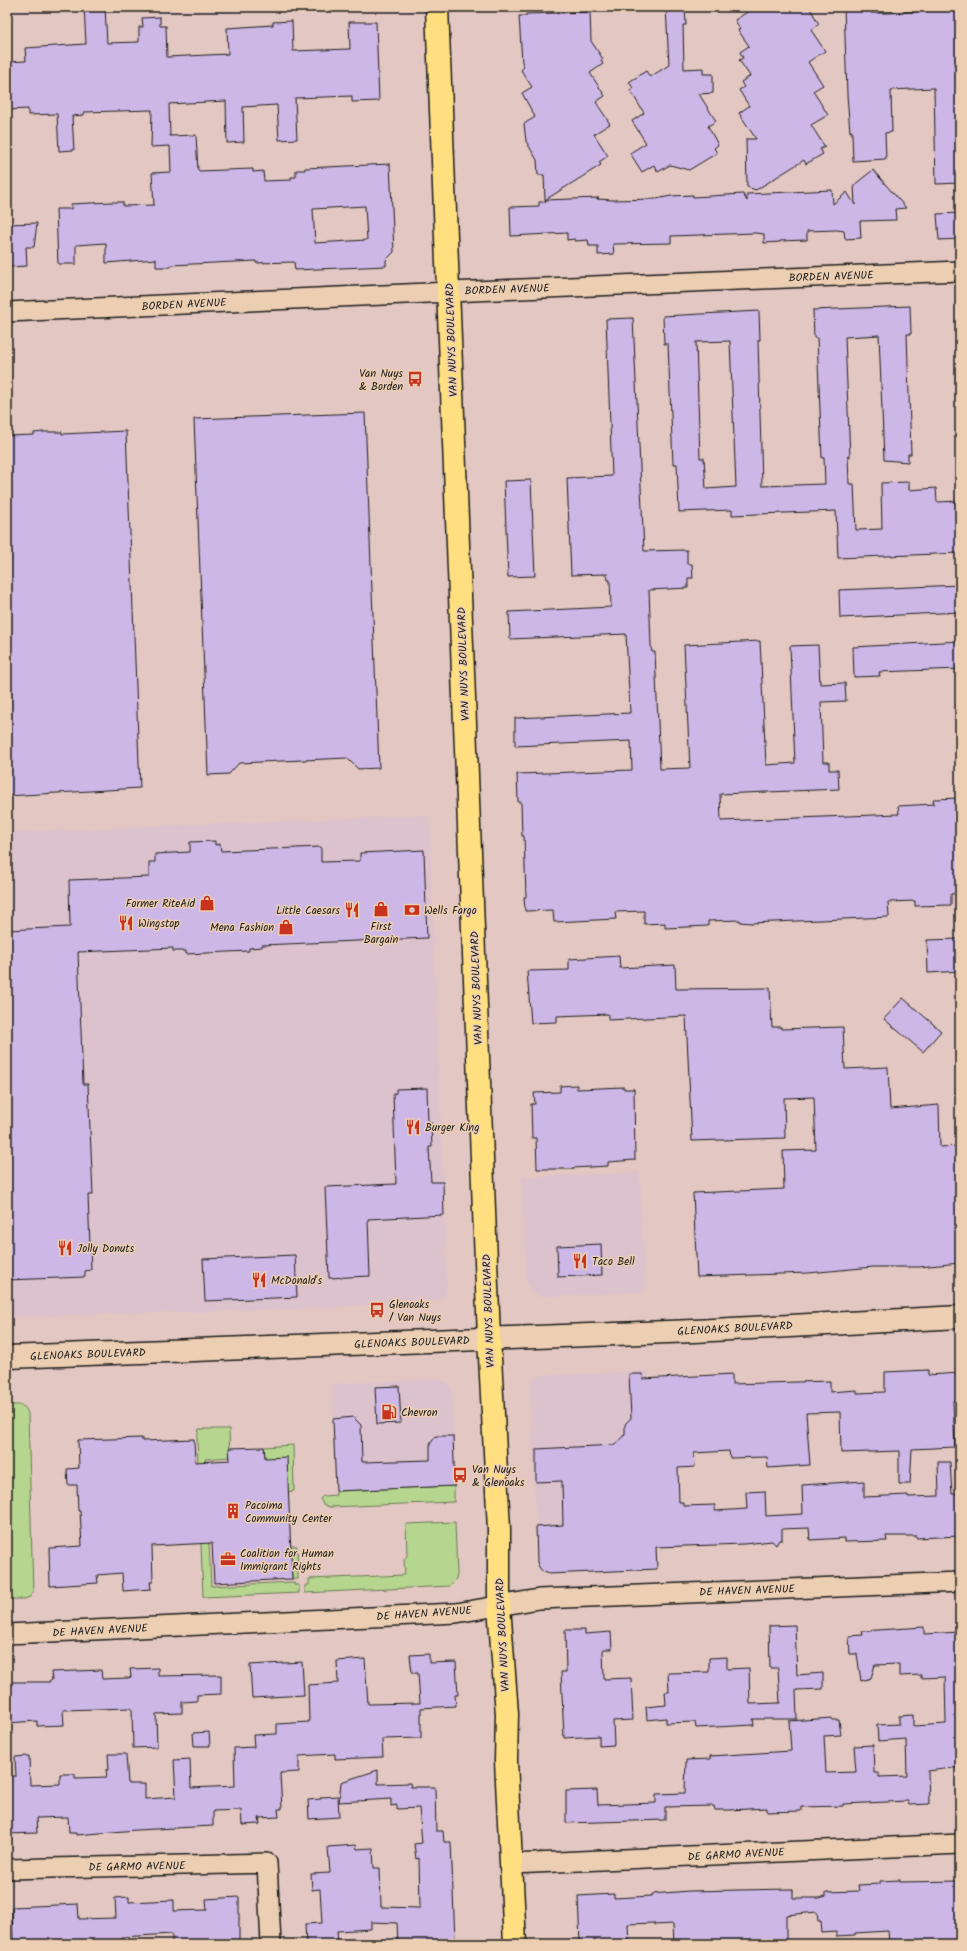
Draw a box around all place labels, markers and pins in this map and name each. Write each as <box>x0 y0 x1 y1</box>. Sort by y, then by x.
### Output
place label: Van Nuys & Borden <box>359 365 403 396</box>
bus stop icon: Van Nuys & Borden <box>406 370 424 388</box>
shop icon: Former RiteAid <box>198 894 216 912</box>
place label: Former RiteAid <box>126 895 196 913</box>
shop icon: First Bargain <box>372 900 390 918</box>
restaurant icon: Little Caesars <box>343 901 361 919</box>
bank icon: Wells Fargo <box>403 901 421 919</box>
place label: Little Caesars <box>276 902 340 920</box>
place label: Wells Fargo <box>424 902 477 920</box>
restaurant icon: Wingstop <box>117 914 135 932</box>
place label: Wingstop <box>138 915 180 933</box>
shop icon: Mena Fashion <box>277 918 295 936</box>
place label: First Bargain <box>364 918 398 949</box>
place label: Mena Fashion <box>210 919 274 937</box>
restaurant icon: Burger King <box>404 1118 422 1136</box>
place label: Burger King <box>425 1119 479 1137</box>
restaurant icon: Jolly Donuts <box>56 1239 74 1257</box>
place label: Jolly Donuts <box>77 1240 135 1258</box>
restaurant icon: Taco Bell <box>571 1252 589 1270</box>
place label: Taco Bell <box>592 1253 635 1271</box>
restaurant icon: McDonald's <box>250 1271 268 1289</box>
place label: McDonald's <box>271 1272 322 1290</box>
place label: Glenoaks / Van Nuys <box>389 1296 441 1327</box>
bus stop icon: Glenoaks / Van Nuys <box>368 1301 386 1319</box>
fuel station icon: Chevron <box>380 1403 398 1421</box>
place label: Chevron <box>401 1404 438 1422</box>
place label: Van Nuys & Glenoaks <box>472 1461 525 1492</box>
bus stop icon: Van Nuys & Glenoaks <box>451 1466 469 1484</box>
place label: Pacoima Community Center <box>245 1497 333 1528</box>
building icon: Pacoima Community Center <box>224 1502 242 1520</box>
place label: Coalition for Human Immigrant Rights <box>240 1545 334 1576</box>
office icon: Coalition for Human Immigrant Rights <box>219 1550 237 1568</box>

